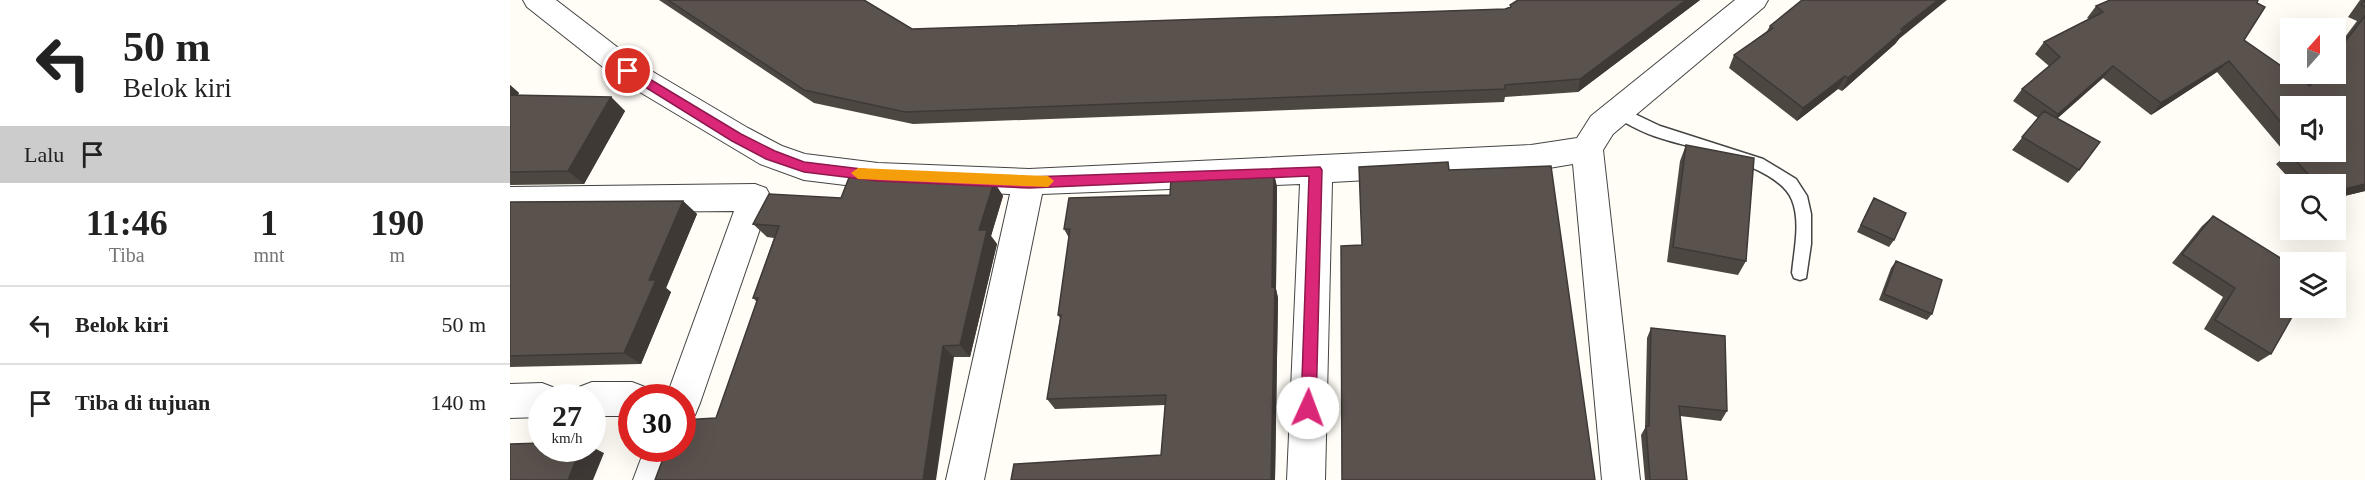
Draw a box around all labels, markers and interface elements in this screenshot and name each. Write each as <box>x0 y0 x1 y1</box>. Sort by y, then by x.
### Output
north arrow <box>2280 18 2346 84</box>
map controls <box>2280 18 2346 318</box>
icon: left <box>24 24 102 102</box>
text: 50 m <box>123 24 211 70</box>
pin <box>602 45 653 96</box>
icon: arrive <box>611 54 644 87</box>
text: Belok kiri <box>123 73 232 103</box>
button: sound <box>2280 96 2346 162</box>
icon: arrive <box>76 138 109 171</box>
text: Lalu <box>24 142 64 167</box>
button: search <box>2280 174 2346 240</box>
text: 11:46 <box>86 203 168 243</box>
text: 1 <box>260 203 278 243</box>
text: 190 <box>370 203 424 243</box>
text: Tiba <box>109 244 145 266</box>
text: mnt <box>253 244 285 266</box>
text: m <box>389 244 405 266</box>
button: layers <box>2280 252 2346 318</box>
icon: left <box>24 309 57 342</box>
text: Belok kiri <box>75 312 169 337</box>
text: 50 m <box>441 312 486 337</box>
position arrow <box>1276 376 1340 440</box>
speed limit sign: 30 <box>618 384 696 462</box>
icon: arrive <box>24 387 57 420</box>
text: Tiba di tujuan <box>75 390 210 415</box>
text: 140 m <box>430 390 486 415</box>
text: 27 <box>552 399 582 432</box>
text: km/h <box>552 430 582 446</box>

